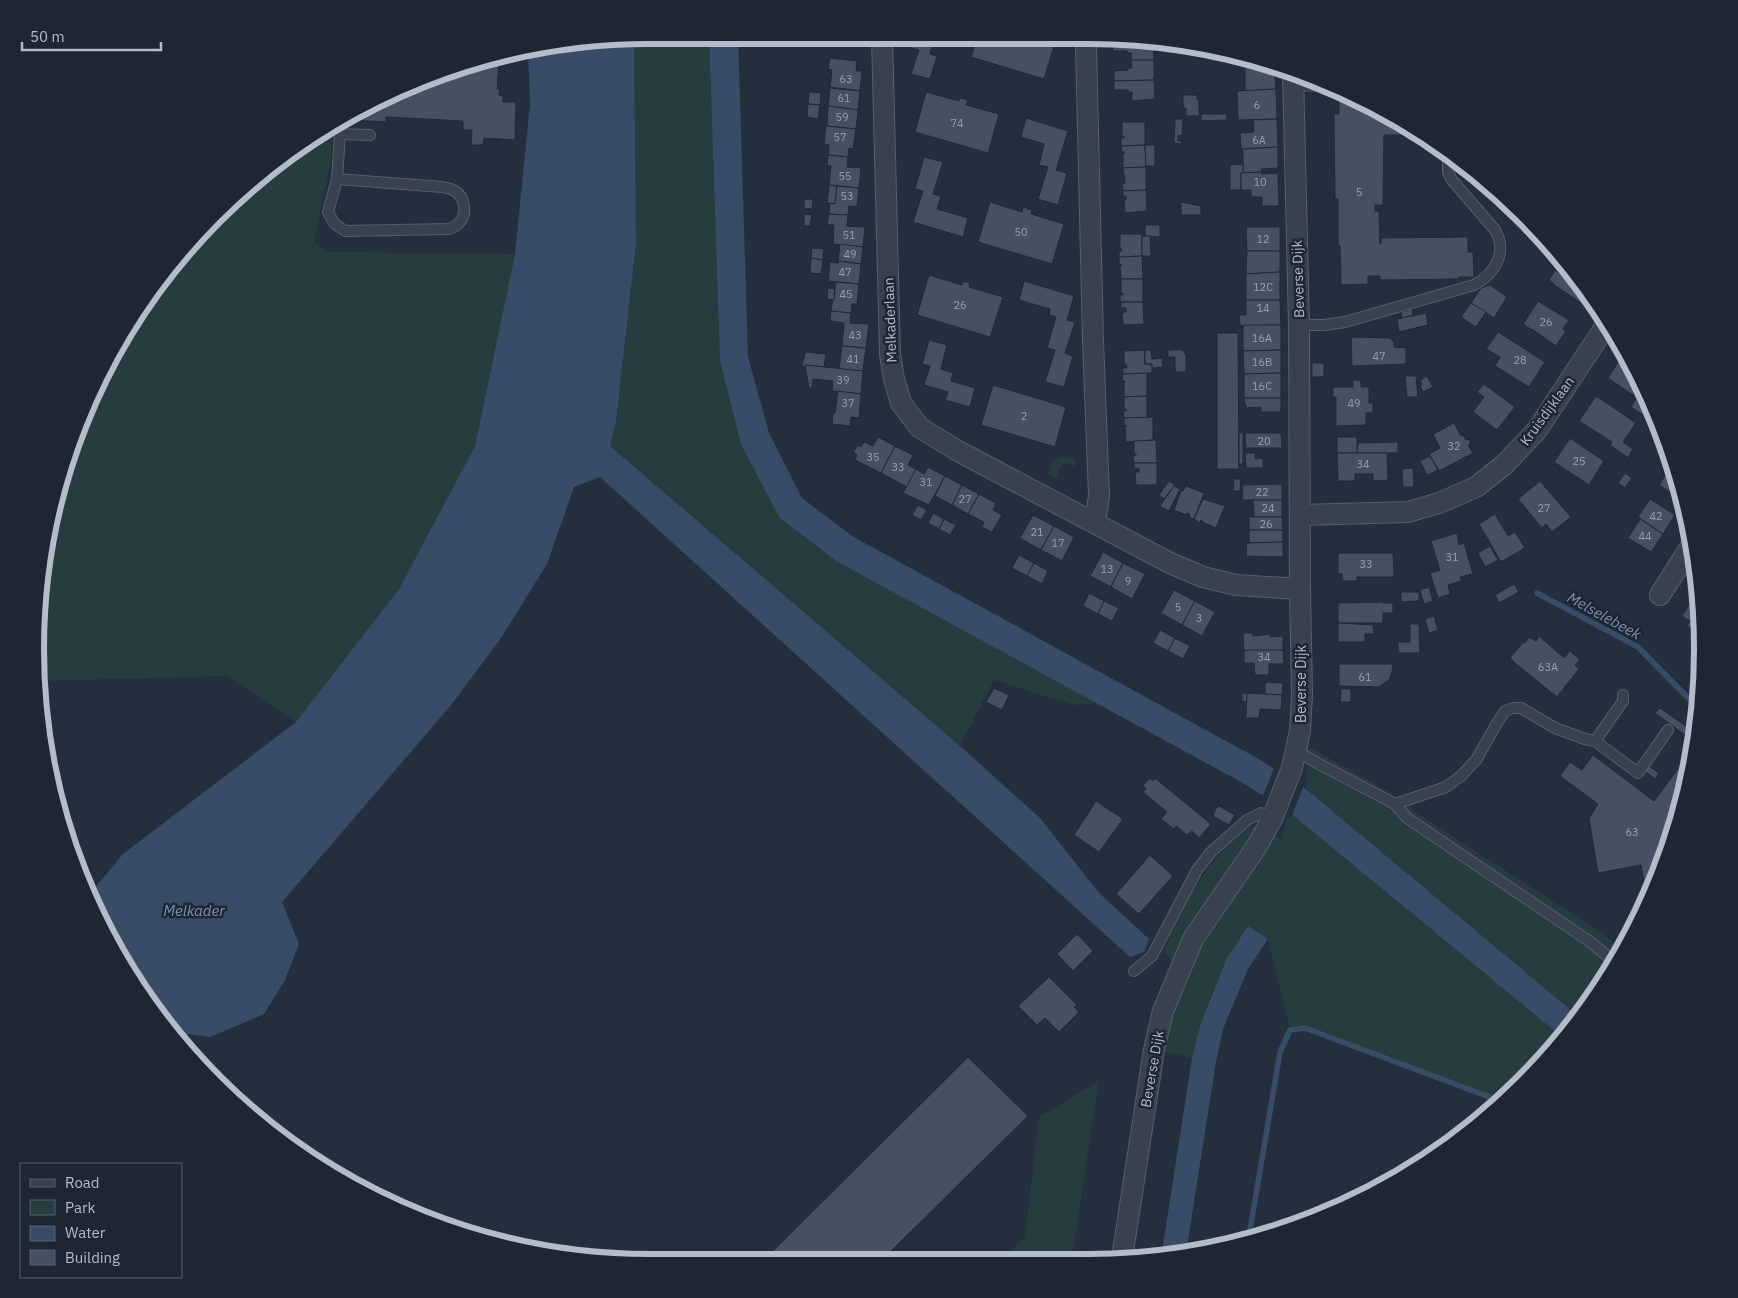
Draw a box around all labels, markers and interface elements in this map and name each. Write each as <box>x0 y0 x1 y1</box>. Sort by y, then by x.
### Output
scale bar <box>22 20 161 52</box>
text: 50 m <box>30 27 65 46</box>
house number: 63 <box>839 72 853 86</box>
house number: 61 <box>837 91 851 105</box>
house number: 6 <box>1254 98 1260 112</box>
house number: 59 <box>835 110 849 124</box>
house number: 74 <box>950 116 964 130</box>
house number: 57 <box>833 130 847 144</box>
house number: 6A <box>1252 133 1266 147</box>
house number: 55 <box>838 169 852 183</box>
house number: 10 <box>1253 175 1267 189</box>
house number: 5 <box>1356 185 1362 199</box>
house number: 53 <box>840 189 854 203</box>
house number: 50 <box>1014 225 1028 239</box>
house number: 51 <box>842 228 856 242</box>
house number: 12 <box>1256 232 1270 246</box>
street label: Beverse Dijk <box>1288 239 1308 318</box>
house number: 49 <box>843 247 857 261</box>
house number: 47 <box>838 265 852 279</box>
street label: Melkaderlaan <box>880 277 900 363</box>
house number: 12C <box>1253 280 1273 294</box>
house number: 45 <box>839 287 853 301</box>
house number: 26 <box>953 298 967 312</box>
house number: 14 <box>1256 301 1270 315</box>
house number: 26 <box>1539 315 1553 329</box>
house number: 43 <box>848 328 862 342</box>
house number: 16A <box>1252 331 1272 345</box>
house number: 47 <box>1372 349 1386 363</box>
house number: 41 <box>846 352 860 366</box>
house number: 28 <box>1513 353 1527 367</box>
house number: 16B <box>1252 355 1272 369</box>
house number: 39 <box>836 373 850 387</box>
street label: Kruisdijklaan <box>1516 373 1578 449</box>
house number: 16C <box>1252 379 1272 393</box>
house number: 37 <box>841 396 855 410</box>
house number: 49 <box>1347 396 1361 410</box>
house number: 2 <box>1021 409 1027 423</box>
house number: 20 <box>1257 434 1271 448</box>
house number: 32 <box>1447 439 1461 453</box>
house number: 35 <box>866 450 880 464</box>
house number: 25 <box>1572 454 1586 468</box>
house number: 34 <box>1356 457 1370 471</box>
house number: 33 <box>891 460 905 474</box>
house number: 31 <box>919 475 933 489</box>
house number: 22 <box>1255 485 1269 499</box>
house number: 27 <box>958 492 972 506</box>
house number: 24 <box>1261 501 1275 515</box>
house number: 27 <box>1537 501 1551 515</box>
house number: 42 <box>1649 509 1663 523</box>
house number: 26 <box>1259 517 1273 531</box>
house number: 21 <box>1030 525 1044 539</box>
house number: 44 <box>1638 529 1652 543</box>
house number: 17 <box>1051 536 1065 550</box>
house number: 31 <box>1445 550 1459 564</box>
house number: 33 <box>1359 557 1373 571</box>
house number: 13 <box>1100 562 1114 576</box>
house number: 9 <box>1125 574 1131 588</box>
water label: Melselebeek <box>1564 588 1645 644</box>
house number: 5 <box>1175 600 1181 614</box>
house number: 3 <box>1196 611 1202 625</box>
street label: Beverse Dijk <box>1292 644 1310 723</box>
house number: 34 <box>1257 650 1271 664</box>
house number: 63A <box>1538 660 1558 674</box>
house number: 61 <box>1358 670 1372 684</box>
house number: 63 <box>1625 825 1639 839</box>
water label: Melkader <box>163 901 225 920</box>
street label: Beverse Dijk <box>1136 1028 1168 1109</box>
legend <box>20 1163 182 1278</box>
text: Road <box>65 1173 100 1192</box>
text: Park <box>65 1198 95 1217</box>
text: Water <box>65 1223 106 1242</box>
text: Building <box>65 1248 120 1267</box>

